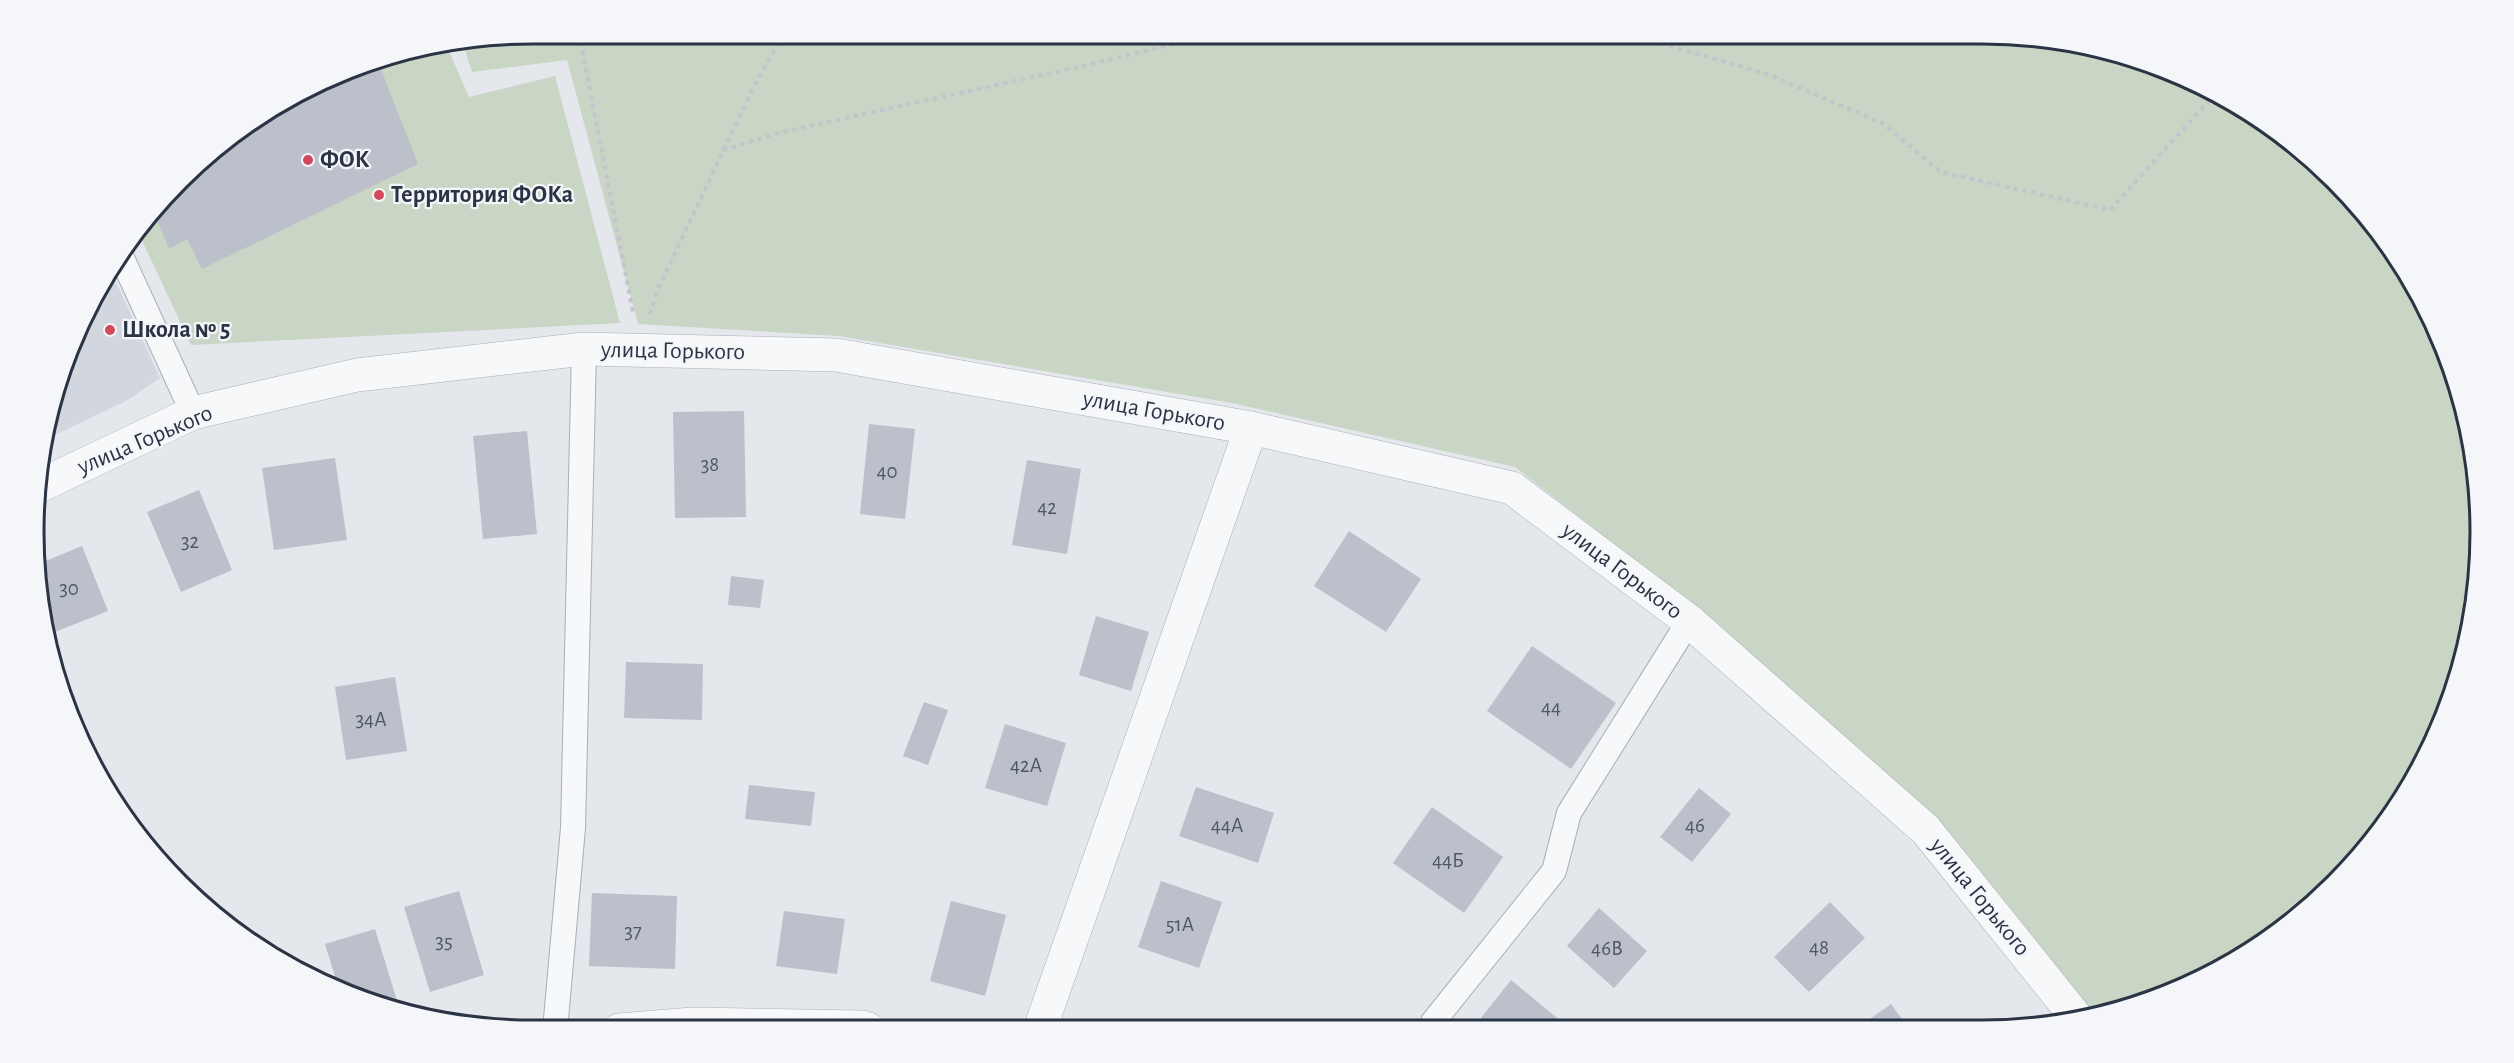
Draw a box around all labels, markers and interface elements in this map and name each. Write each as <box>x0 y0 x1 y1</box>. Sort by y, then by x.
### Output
place label: ФОК <box>320 148 370 172</box>
marker: ФОК <box>301 153 315 167</box>
place label: Территория ФОКа <box>391 183 573 207</box>
marker: Территория ФОКа <box>372 188 386 202</box>
place label: Школа № 5 <box>122 318 230 342</box>
marker: Школа № 5 <box>103 323 117 337</box>
street label: улица Горького <box>600 338 745 364</box>
street label: улица Горького <box>1080 386 1227 435</box>
street label: улица Горького <box>73 401 216 480</box>
house number: 38 <box>701 454 719 475</box>
house number: 40 <box>876 461 898 482</box>
house number: 42 <box>1037 497 1057 518</box>
street label: улица Горького <box>1556 517 1687 624</box>
house number: 32 <box>181 531 199 552</box>
house number: 30 <box>59 578 79 599</box>
house number: 44 <box>1541 697 1561 718</box>
house number: 34А <box>355 709 387 730</box>
house number: 42А <box>1010 755 1042 776</box>
house number: 44А <box>1211 815 1243 836</box>
house number: 46 <box>1685 815 1705 836</box>
street label: улица Горького <box>1925 833 2035 961</box>
house number: 44Б <box>1432 850 1464 871</box>
house number: 51А <box>1166 914 1194 935</box>
house number: 37 <box>624 921 642 942</box>
house number: 35 <box>435 931 453 952</box>
house number: 48 <box>1809 937 1829 958</box>
house number: 46В <box>1591 938 1623 959</box>

